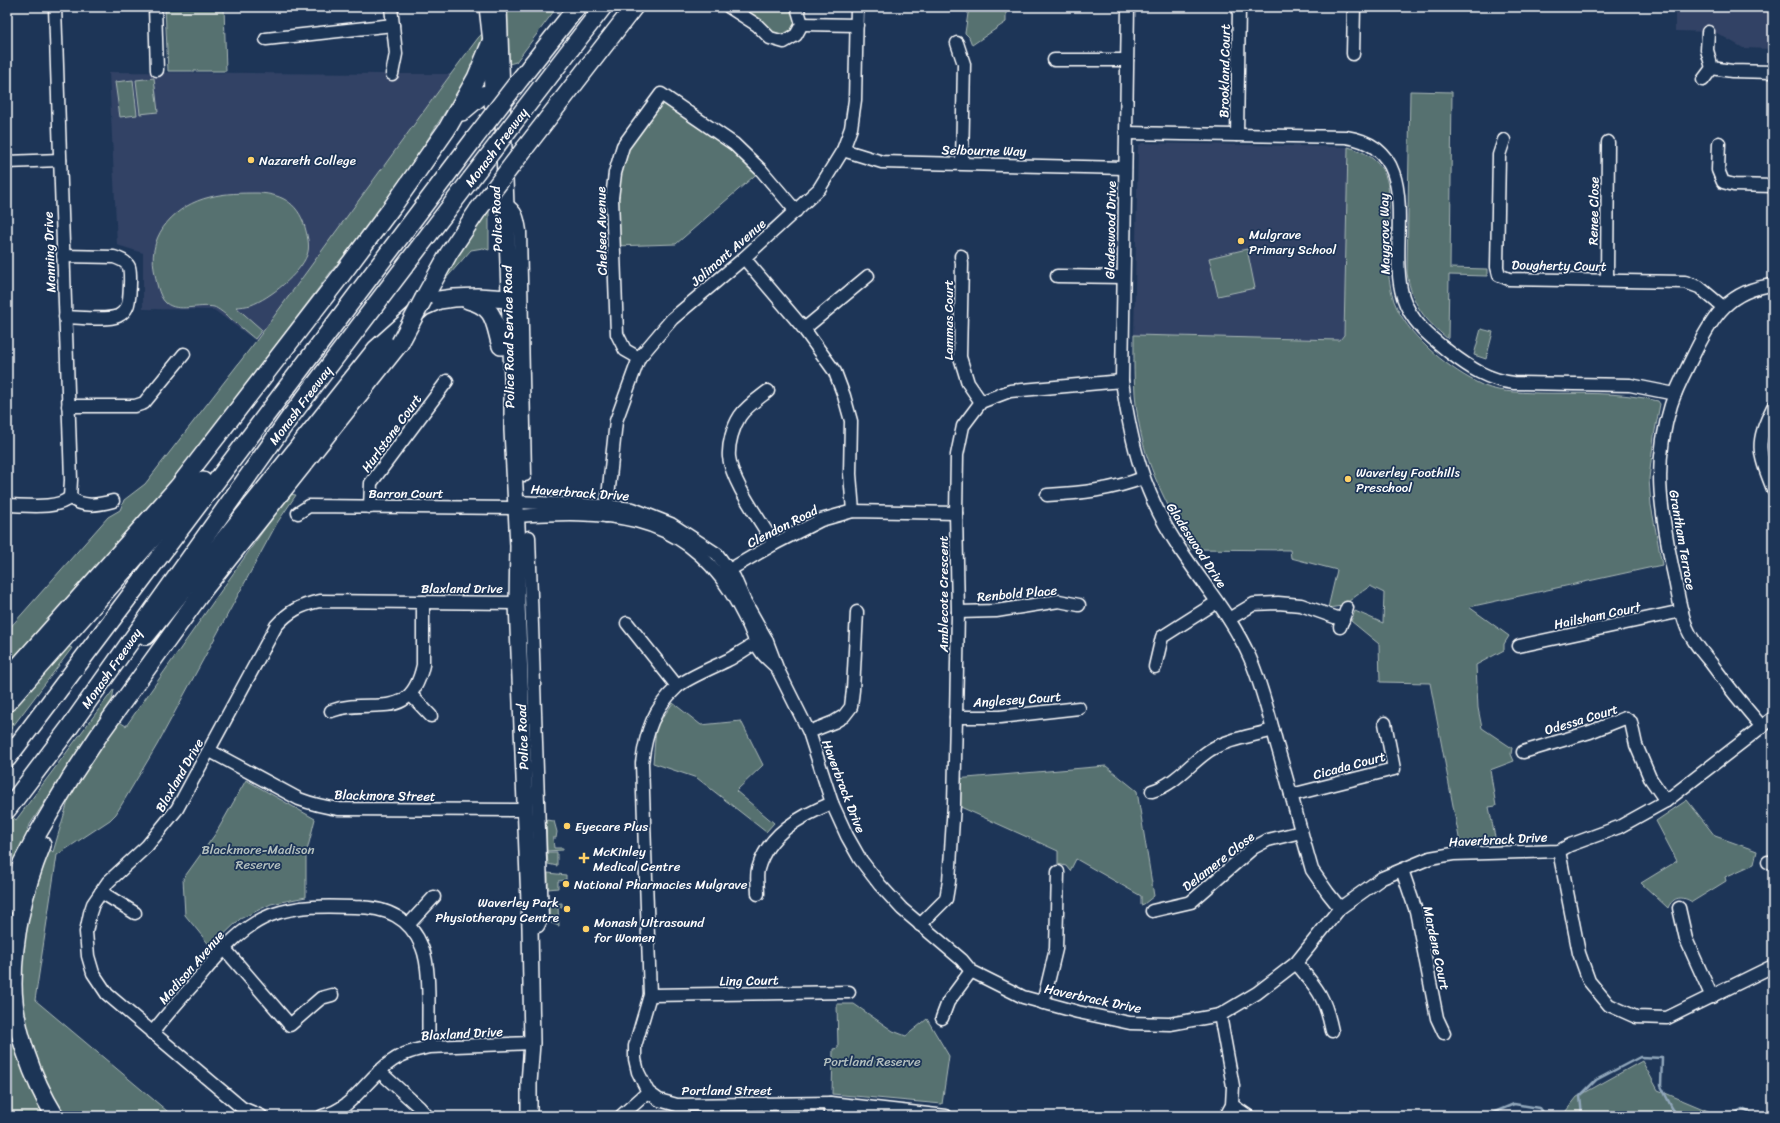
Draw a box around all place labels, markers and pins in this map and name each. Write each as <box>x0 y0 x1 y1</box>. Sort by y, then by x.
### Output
place label: Nazareth College <box>259 149 356 172</box>
marker: Nazareth College <box>246 155 256 165</box>
place label: Mulgrave Primary School <box>1249 223 1336 261</box>
marker: Mulgrave Primary School <box>1236 236 1246 246</box>
place label: Waverley Foothills Preschool <box>1356 461 1460 499</box>
marker: Waverley Foothills Preschool <box>1343 474 1353 484</box>
place label: Eyecare Plus <box>575 815 648 838</box>
marker: Eyecare Plus <box>562 821 572 831</box>
place label: McKinley Medical Centre <box>593 840 681 878</box>
marker: McKinley Medical Centre <box>578 852 590 864</box>
place label: National Pharmacies Mulgrave <box>574 873 748 896</box>
marker: National Pharmacies Mulgrave <box>561 879 571 889</box>
place label: Waverley Park Physiotherapy Centre <box>435 891 559 929</box>
marker: Waverley Park Physiotherapy Centre <box>562 904 572 914</box>
place label: Monash Ultrasound for Women <box>594 911 705 949</box>
marker: Monash Ultrasound for Women <box>581 924 591 934</box>

